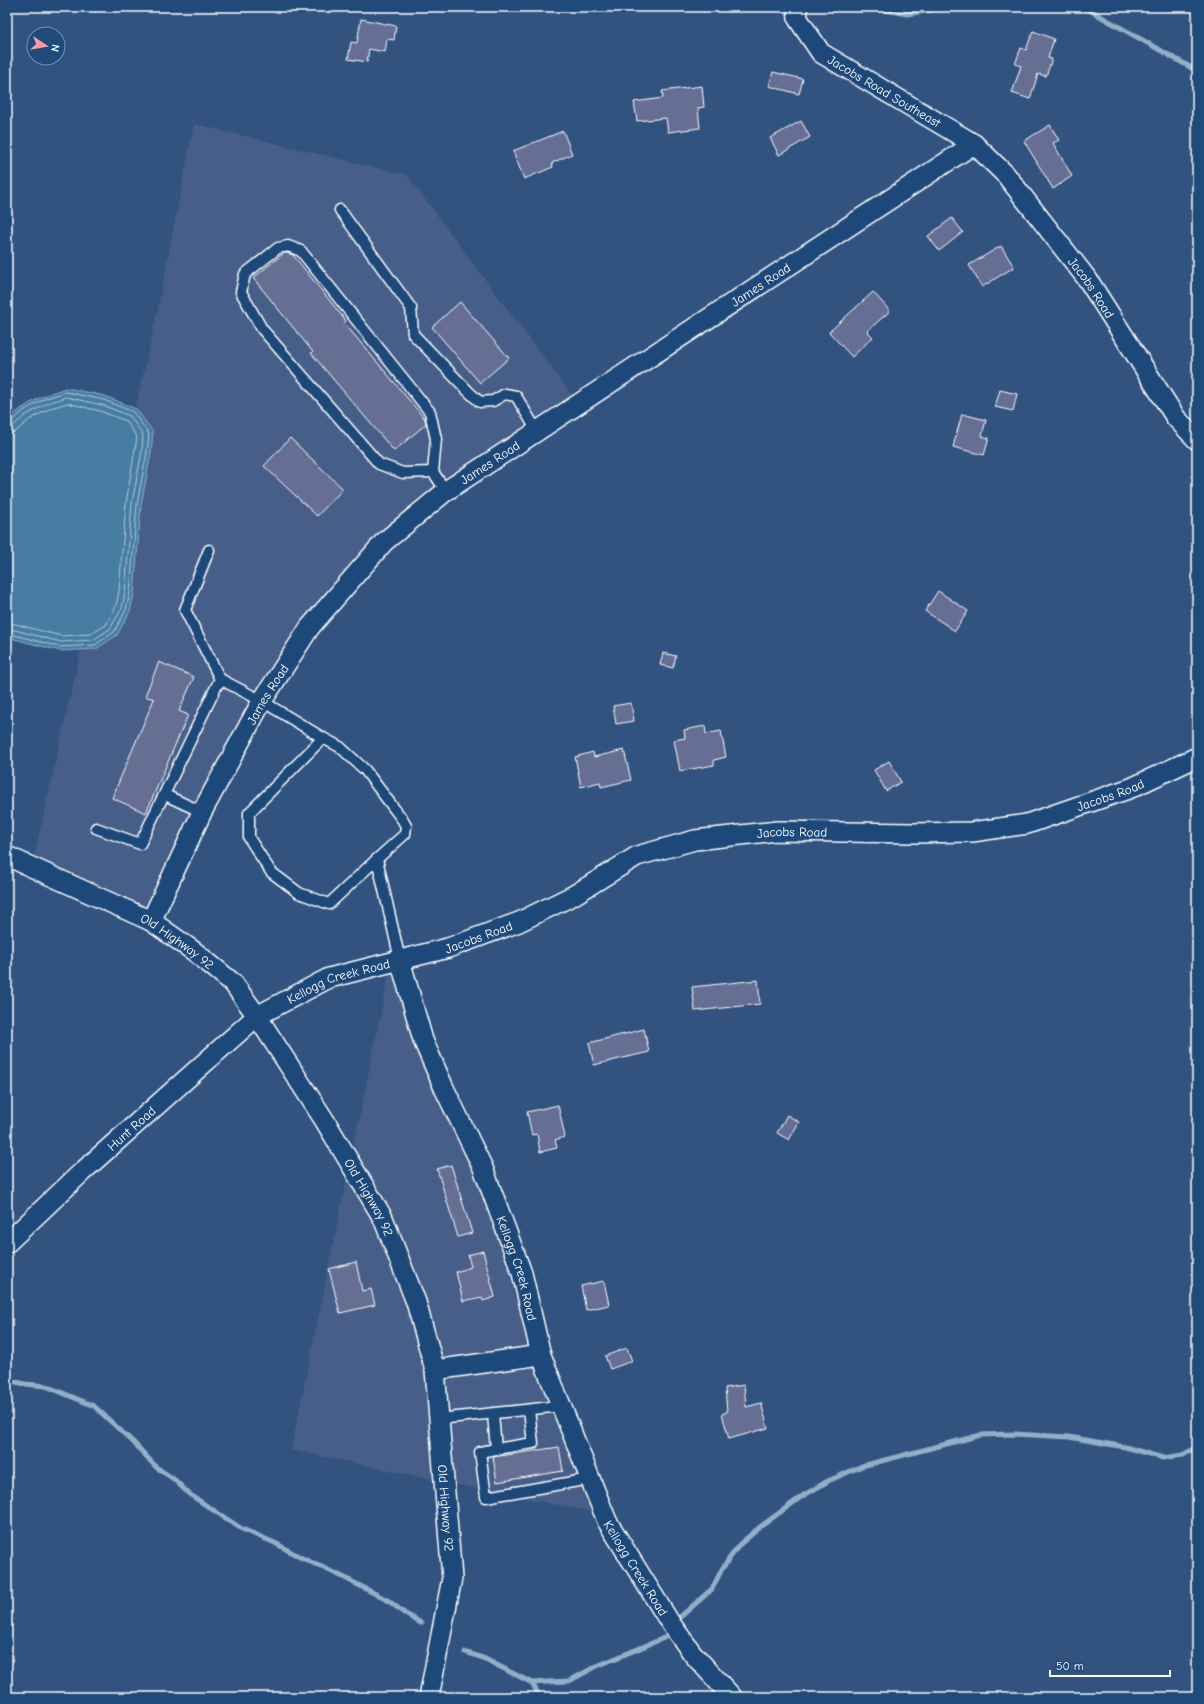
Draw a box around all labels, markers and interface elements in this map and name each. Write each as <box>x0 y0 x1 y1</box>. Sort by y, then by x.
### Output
north arrow <box>26 26 66 66</box>
text: N <box>48 43 62 53</box>
street label: Jacobs Road Southeast <box>825 51 945 131</box>
street label: Jacobs Road <box>1065 254 1118 321</box>
street label: James Road <box>728 259 793 309</box>
street label: James Road <box>457 437 522 487</box>
street label: James Road <box>243 661 291 727</box>
street label: Jacobs Road <box>1075 775 1146 814</box>
street label: Jacobs Road <box>756 823 827 841</box>
street label: Old Highway 92 <box>138 910 217 972</box>
street label: Jacobs Road <box>443 918 514 956</box>
street label: Kellogg Creek Road <box>284 955 391 1006</box>
street label: Hunt Road <box>104 1103 158 1154</box>
street label: Old Highway 92 <box>342 1156 397 1238</box>
street label: Kellogg Creek Road <box>494 1214 540 1322</box>
street label: Old Highway 92 <box>435 1464 457 1552</box>
street label: Kellogg Creek Road <box>601 1518 671 1618</box>
scale bar <box>1050 1652 1170 1678</box>
text: 50 m <box>1056 1659 1084 1673</box>

